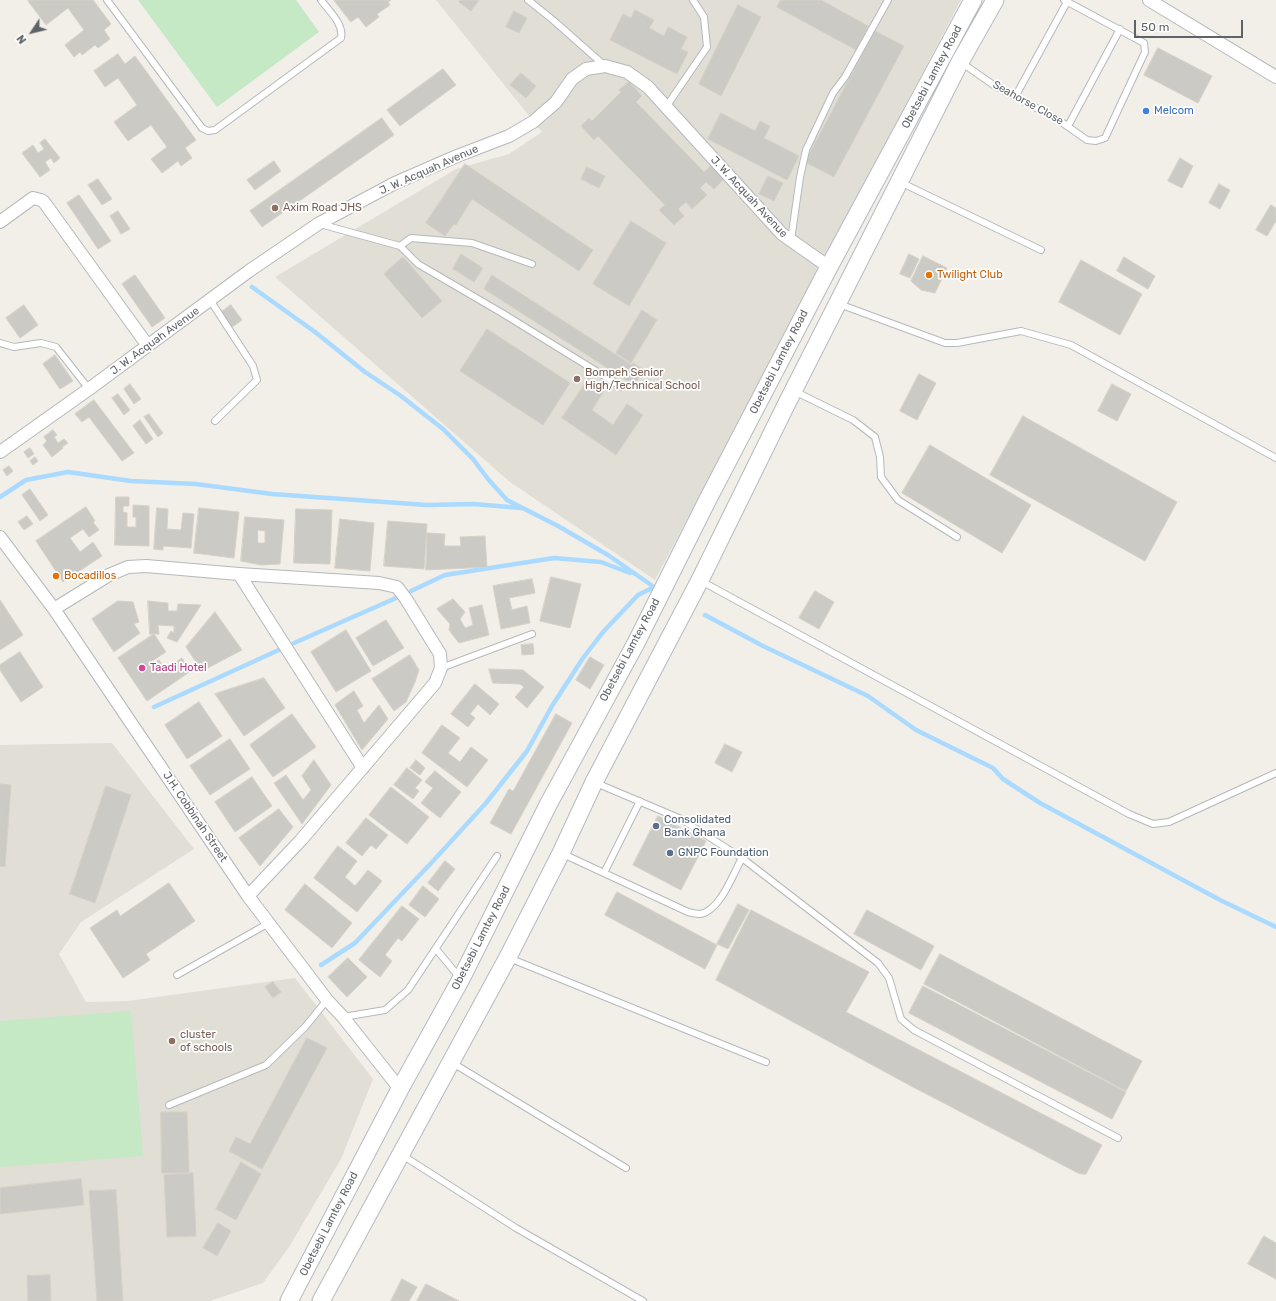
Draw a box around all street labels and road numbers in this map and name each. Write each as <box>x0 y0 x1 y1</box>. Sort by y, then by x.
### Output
street label: Obetsebi Lamtey Road <box>899 23 965 131</box>
street label: Seahorse Close <box>990 78 1066 128</box>
street label: J. W. Acquah Avenue <box>378 142 480 198</box>
street label: J. W. Acquah Avenue <box>708 153 790 241</box>
street label: J. W. Acquah Avenue <box>108 304 202 378</box>
street label: Obetsebi Lamtey Road <box>747 308 811 416</box>
street label: Obetsebi Lamtey Road <box>597 596 663 704</box>
street label: J.H. Cobbinah Street <box>160 769 230 865</box>
street label: Obetsebi Lamtey Road <box>449 884 513 992</box>
street label: Obetsebi Lamtey Road <box>297 1170 361 1278</box>

